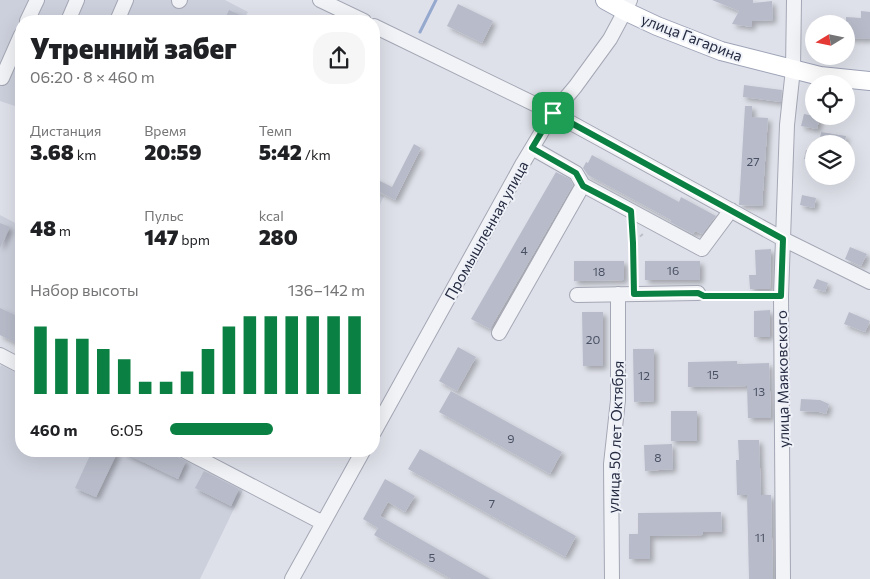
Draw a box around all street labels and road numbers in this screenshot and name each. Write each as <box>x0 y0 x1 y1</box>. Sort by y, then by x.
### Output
street label: улица Гагарина <box>639 9 745 65</box>
street label: Промышленная улица <box>440 157 532 303</box>
street label: улица Маяковского <box>772 310 792 448</box>
street label: улица 50 лет Октября <box>603 360 627 514</box>

